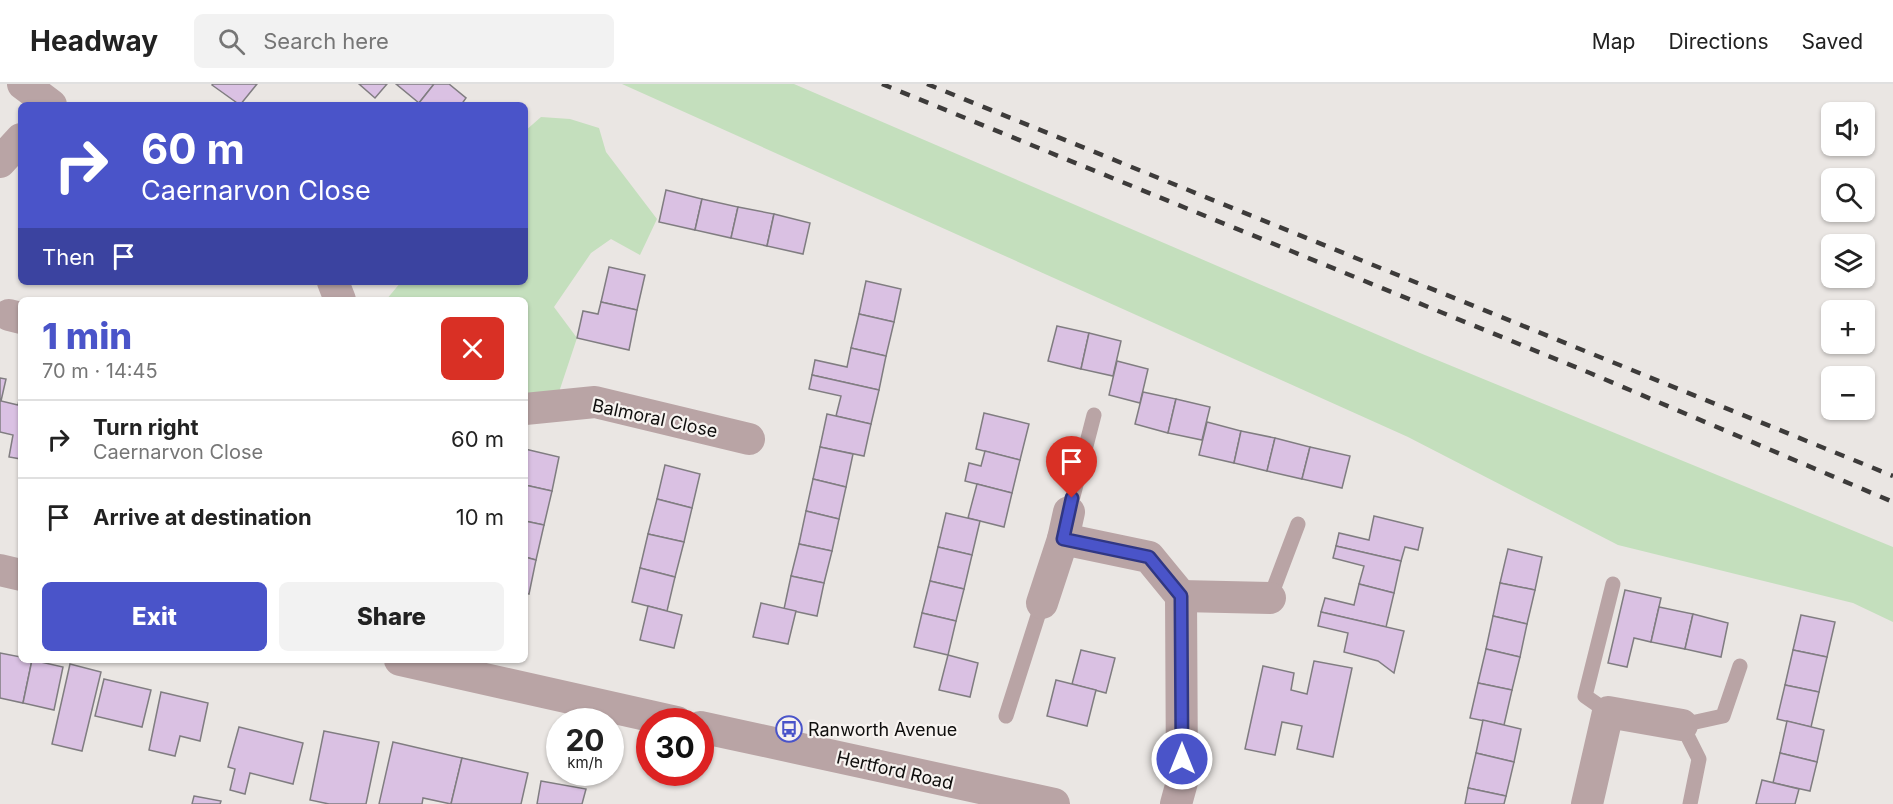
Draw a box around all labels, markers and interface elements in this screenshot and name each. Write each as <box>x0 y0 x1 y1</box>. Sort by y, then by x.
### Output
search box <box>194 14 614 68</box>
text: Headway <box>30 24 158 58</box>
icon: search <box>215 25 248 58</box>
text: Search here <box>263 28 389 54</box>
text: Map <box>1592 29 1635 54</box>
text: Directions <box>1668 29 1769 54</box>
text: Saved <box>1802 29 1863 54</box>
map controls <box>1821 102 1875 420</box>
button: sound <box>1821 102 1875 156</box>
text: 60 m <box>141 123 245 174</box>
icon: right <box>42 126 120 204</box>
button: search <box>1821 168 1875 222</box>
text: Caernarvon Close <box>141 174 371 207</box>
button: layers <box>1821 234 1875 288</box>
icon: arrive <box>107 240 140 273</box>
text: Then <box>42 244 95 270</box>
button: + <box>1821 300 1875 354</box>
text: 1 min <box>42 314 132 358</box>
button: close <box>441 317 504 380</box>
text: 70 m · 14:45 <box>42 359 158 383</box>
button: − <box>1821 366 1875 420</box>
street label: Balmoral Close <box>591 394 719 442</box>
text: Turn right <box>93 414 199 440</box>
icon: right <box>42 423 75 456</box>
text: 60 m <box>451 426 504 452</box>
pin <box>1046 436 1097 498</box>
text: Caernarvon Close <box>93 440 263 464</box>
icon: arrive <box>1055 445 1088 478</box>
icon: arrive <box>42 501 75 534</box>
text: Arrive at destination <box>93 504 312 530</box>
text: 10 m <box>456 504 504 530</box>
button: Exit <box>42 582 267 651</box>
button: Share <box>279 582 504 651</box>
speed limit sign: 30 <box>636 708 714 786</box>
bus stop icon: Ranworth Avenue <box>774 714 804 744</box>
place label: Ranworth Avenue <box>808 719 957 740</box>
text: 20 <box>565 722 605 758</box>
position arrow <box>1150 727 1214 791</box>
street label: Hertford Road <box>835 746 955 794</box>
text: km/h <box>567 753 603 772</box>

